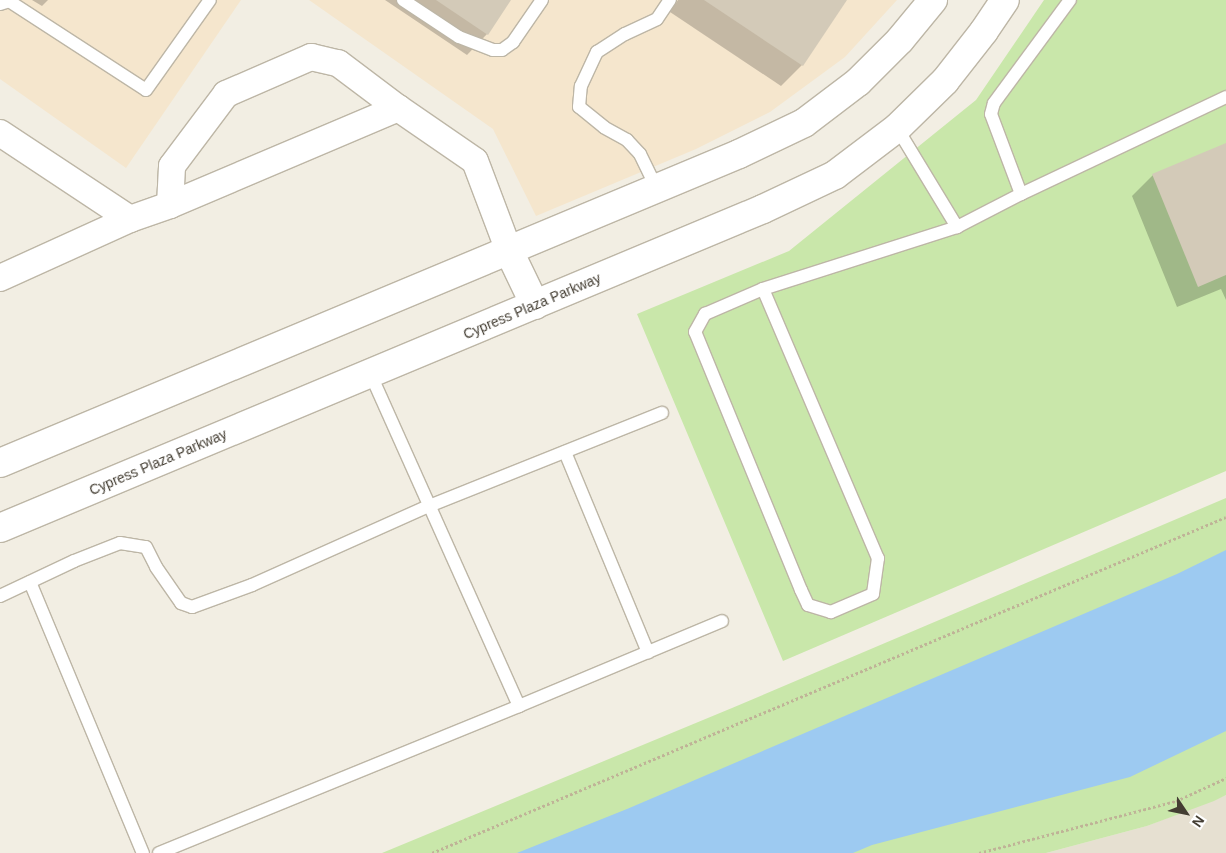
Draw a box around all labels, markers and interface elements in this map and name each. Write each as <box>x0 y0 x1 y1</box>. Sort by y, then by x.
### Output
street label: Cypress Plaza Parkway <box>461 269 603 343</box>
street label: Cypress Plaza Parkway <box>87 425 229 499</box>
north arrow <box>1161 788 1211 838</box>
text: N <box>1189 813 1208 830</box>

